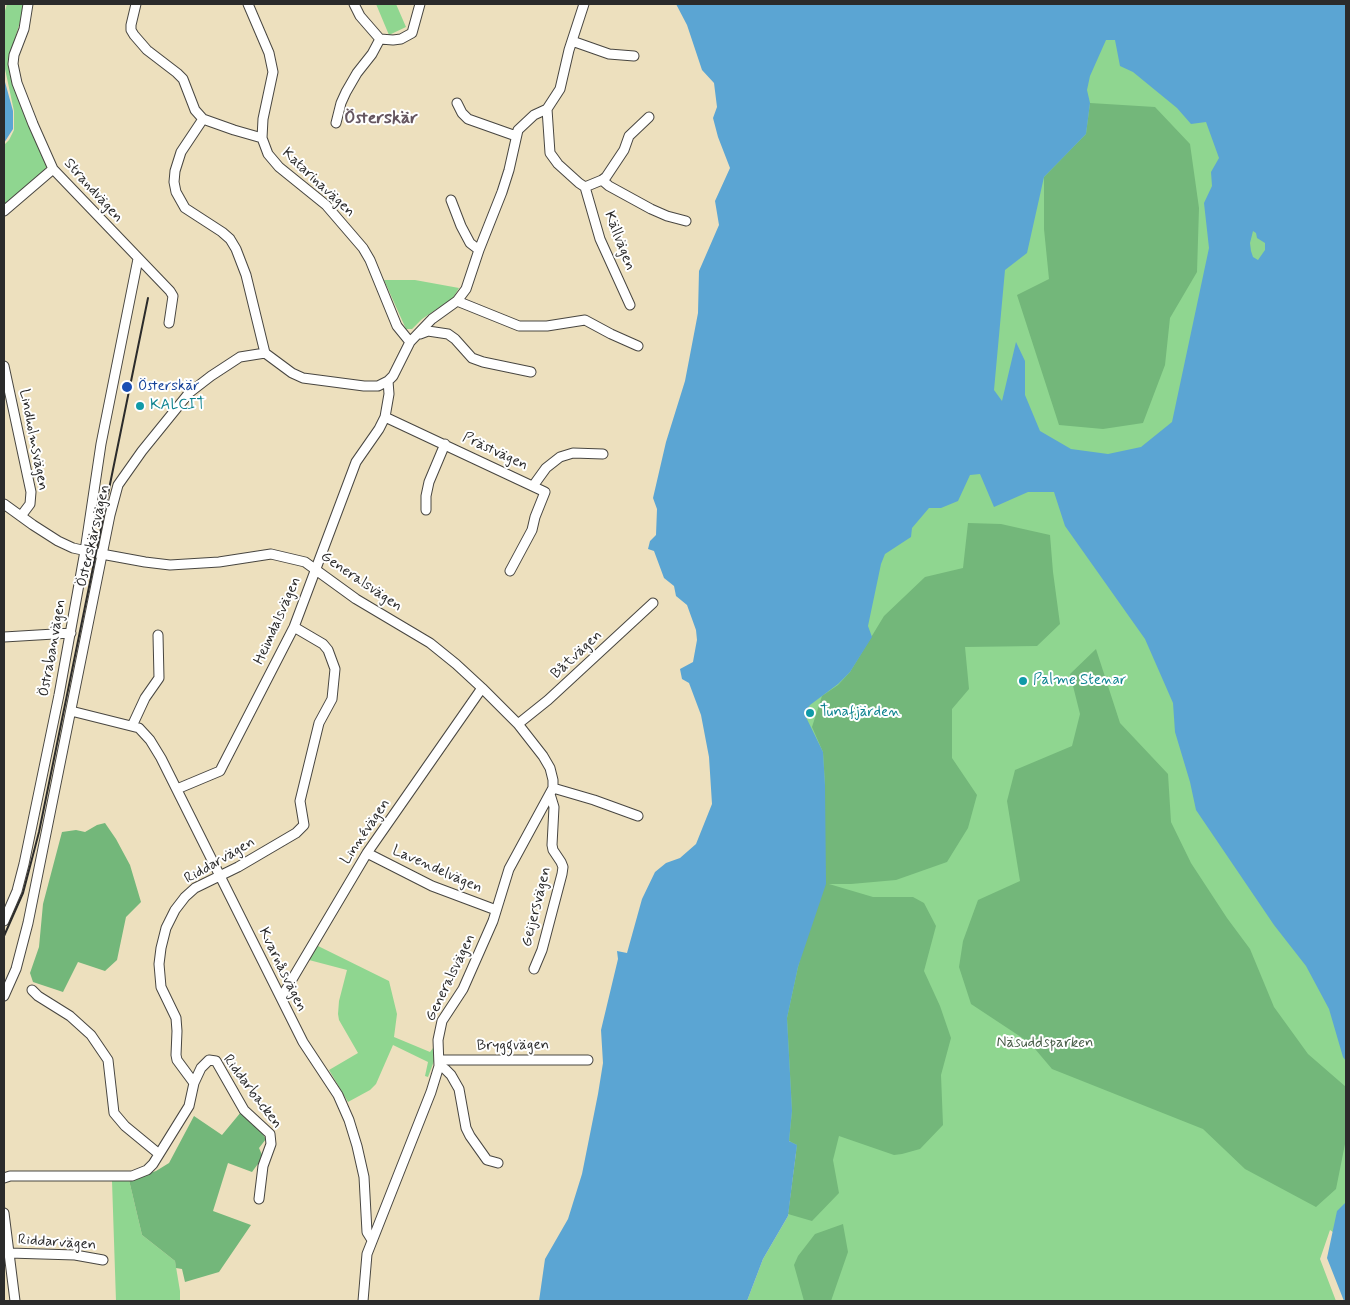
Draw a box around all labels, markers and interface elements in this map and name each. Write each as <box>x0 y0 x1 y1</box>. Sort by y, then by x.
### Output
district label: Österskär <box>344 108 418 130</box>
street label: Katarinavägen <box>278 145 358 221</box>
street label: Strandvägen <box>60 155 126 227</box>
street label: Källvägen <box>599 209 639 273</box>
place label: Österskär <box>138 378 199 396</box>
marker: Österskär <box>120 380 134 394</box>
street label: Lindholmsvägen <box>14 388 52 492</box>
place label: KALCIT <box>150 397 205 415</box>
marker: KALCIT <box>134 400 146 412</box>
street label: Prästvägen <box>459 429 531 475</box>
street label: Österskärsvägen <box>73 483 115 589</box>
street label: Generalsvägen <box>317 548 405 616</box>
street label: Heimdalsvägen <box>251 574 305 668</box>
street label: Östrabanvägen <box>36 598 70 698</box>
street label: Båtvägen <box>548 627 606 683</box>
place label: Palme Stenar <box>1033 672 1126 690</box>
marker: Palme Stenar <box>1017 675 1029 687</box>
place label: Tunafjärden <box>820 704 900 722</box>
marker: Tunafjärden <box>804 707 816 719</box>
street label: Linnévägen <box>337 796 395 868</box>
street label: Riddarvägen <box>182 834 258 888</box>
street label: Lavendelvägen <box>389 842 485 898</box>
street label: Geijersvägen <box>518 865 556 949</box>
street label: Kvarnåsvägen <box>254 925 310 1015</box>
street label: Generalsvägen <box>422 931 480 1025</box>
park label: Näsuddsparken <box>996 1035 1094 1053</box>
street label: Bryggvägen <box>477 1036 549 1056</box>
street label: Riddarbacken <box>218 1052 286 1132</box>
street label: Riddarvägen <box>17 1231 97 1255</box>

